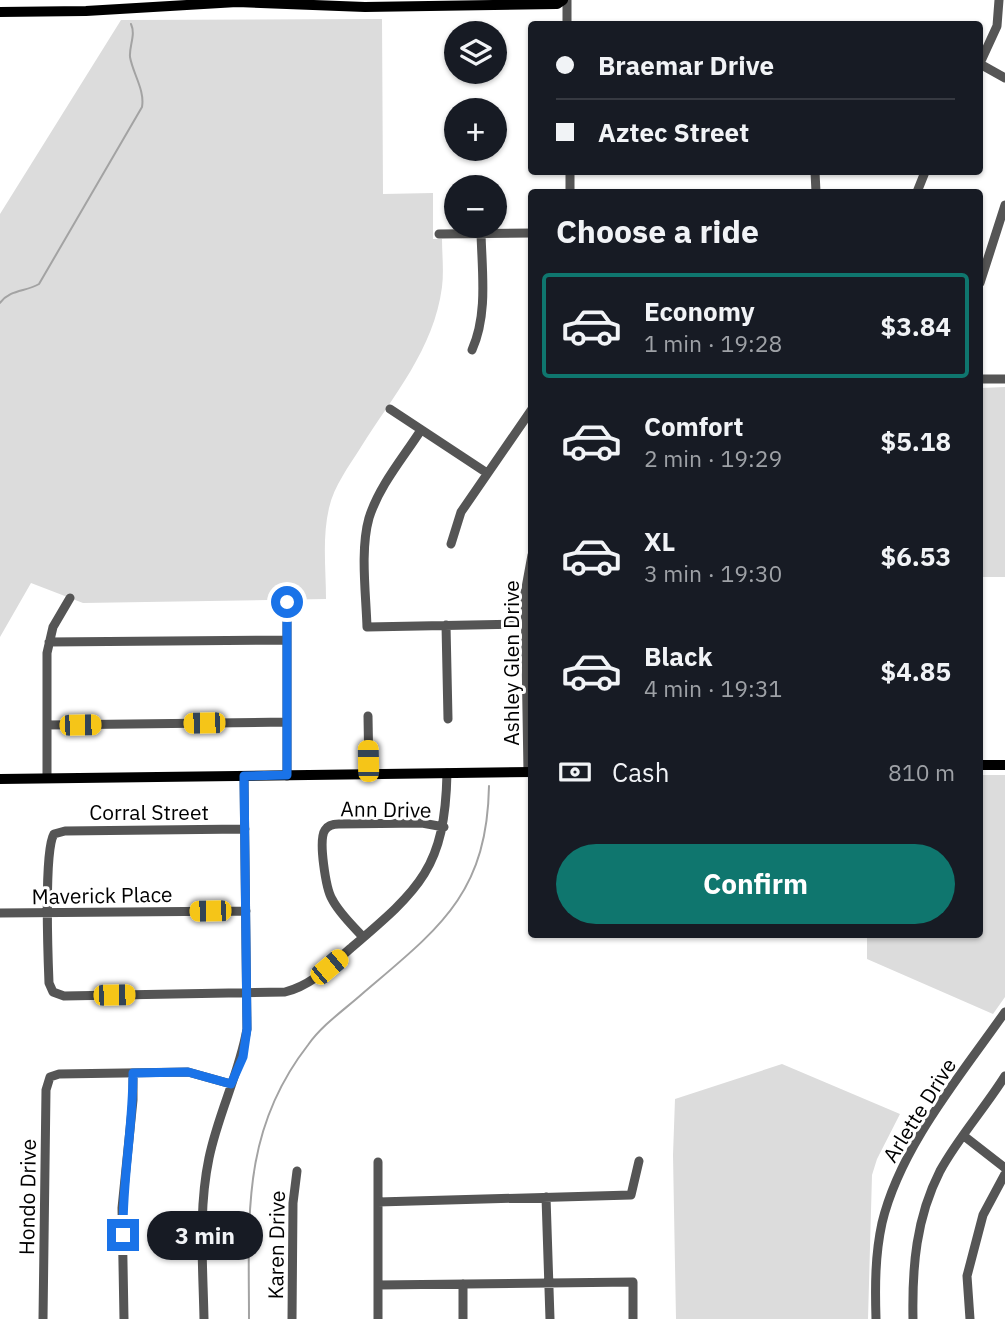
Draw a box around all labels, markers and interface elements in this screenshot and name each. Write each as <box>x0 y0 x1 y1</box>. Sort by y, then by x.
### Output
map controls <box>444 21 507 238</box>
button: layers <box>444 21 507 84</box>
text: Braemar Drive <box>598 48 774 82</box>
button: + <box>444 98 507 161</box>
text: Aztec Street <box>598 115 749 149</box>
button: − <box>444 175 507 238</box>
text: Choose a ride <box>556 210 759 252</box>
icon: car <box>560 294 623 357</box>
text: Economy <box>644 294 755 328</box>
text: $3.84 <box>881 309 951 343</box>
text: 1 min · 19:28 <box>644 328 782 358</box>
icon: car <box>560 409 623 472</box>
text: Comfort <box>644 409 743 443</box>
text: $5.18 <box>881 424 951 458</box>
text: 2 min · 19:29 <box>644 443 782 473</box>
icon: car <box>560 524 623 587</box>
text: XL <box>644 524 675 558</box>
text: $6.53 <box>881 539 951 573</box>
text: 3 min · 19:30 <box>644 558 782 588</box>
street label: Ashley Glen Drive <box>497 580 525 746</box>
route start <box>271 586 303 618</box>
icon: car <box>560 639 623 702</box>
text: Black <box>644 639 712 673</box>
text: $4.85 <box>881 654 951 688</box>
text: 4 min · 19:31 <box>644 673 782 703</box>
car <box>183 712 226 734</box>
car <box>59 714 102 736</box>
car <box>358 740 379 782</box>
icon: cash <box>556 753 594 791</box>
text: Cash <box>612 755 669 789</box>
text: 810 m <box>888 757 955 787</box>
street label: Ann Drive <box>340 794 432 824</box>
street label: Corral Street <box>89 798 209 826</box>
button: Confirm <box>556 844 955 924</box>
street label: Maverick Place <box>31 880 173 910</box>
car <box>189 900 232 922</box>
car <box>307 945 352 989</box>
car <box>93 984 136 1006</box>
street label: Arlette Drive <box>876 1052 962 1168</box>
street label: Hondo Drive <box>12 1139 42 1255</box>
street label: Karen Drive <box>261 1190 291 1300</box>
callout: 3 min <box>148 1210 263 1260</box>
route end <box>107 1219 139 1251</box>
text: 3 min <box>175 1220 235 1250</box>

